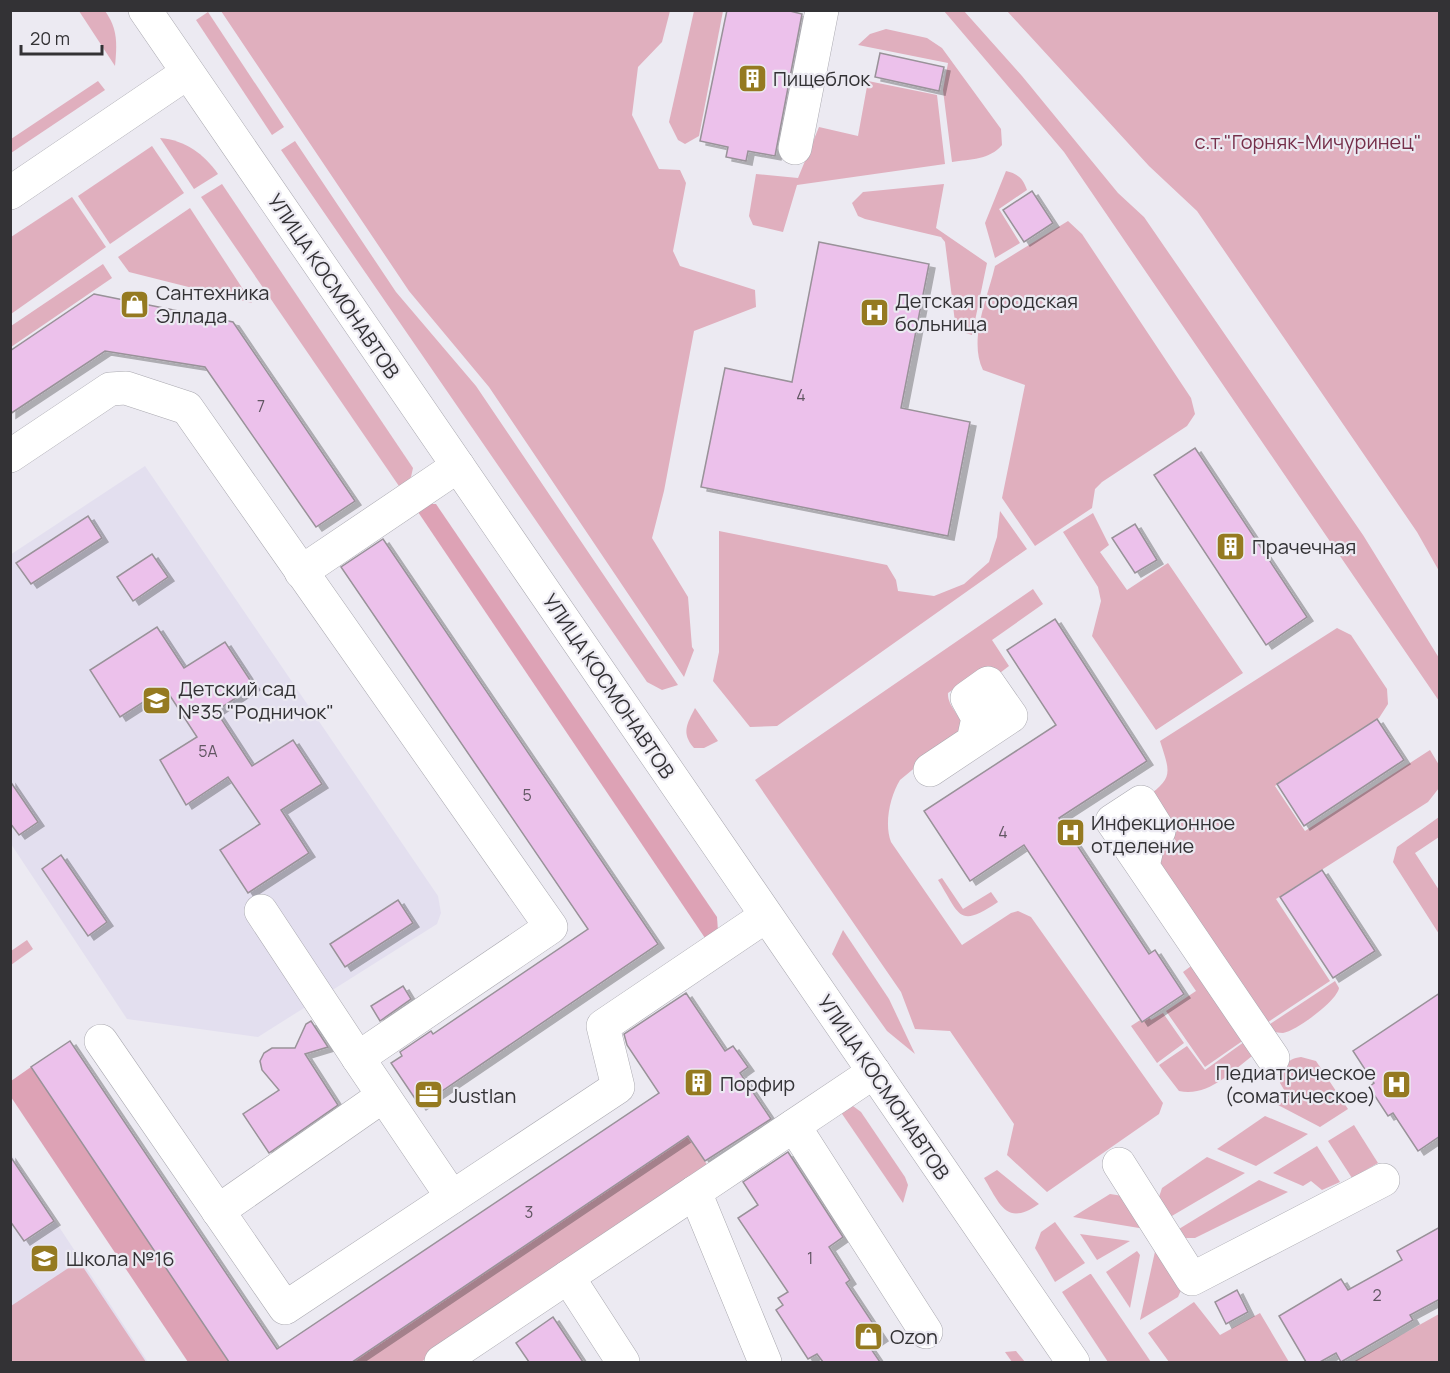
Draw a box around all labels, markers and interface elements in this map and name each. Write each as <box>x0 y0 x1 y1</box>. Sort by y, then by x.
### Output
scale bar <box>21 18 102 56</box>
text: 20 m <box>30 26 70 50</box>
building icon: Пищеблок <box>736 62 768 94</box>
place label: Пищеблок <box>773 65 871 92</box>
park label: с.т."Горняк-Мичуринец" <box>1195 128 1421 155</box>
street label: УЛИЦА КОСМОНАВТОВ <box>262 188 406 384</box>
place label: Сантехника Эллада <box>156 279 269 329</box>
place label: Детская городская больница <box>895 287 1078 337</box>
shop icon: Сантехника Эллада <box>119 288 151 320</box>
hospital icon: Детская городская больница <box>858 296 890 328</box>
house number: 4 <box>796 384 806 406</box>
house number: 7 <box>257 395 265 417</box>
building icon: Прачечная <box>1215 530 1247 562</box>
place label: Прачечная <box>1252 533 1356 560</box>
street label: УЛИЦА КОСМОНАВТОВ <box>537 588 681 784</box>
place label: Детский сад №35 "Родничок" <box>178 675 334 725</box>
school or university icon: Детский сад №35 "Родничок" <box>141 684 173 716</box>
house number: 5А <box>198 740 218 762</box>
house number: 5 <box>522 784 532 806</box>
place label: Инфекционное отделение <box>1091 809 1235 859</box>
hospital icon: Инфекционное отделение <box>1054 817 1086 849</box>
house number: 4 <box>998 821 1008 843</box>
street label: УЛИЦА КОСМОНАВТОВ <box>812 989 956 1185</box>
place label: Педиатрическое (соматическое) <box>1216 1059 1376 1109</box>
building icon: Порфир <box>683 1067 715 1099</box>
hospital icon: Педиатрическое (соматическое) <box>1381 1068 1413 1100</box>
place label: Порфир <box>720 1070 795 1097</box>
office icon: Justlan <box>412 1079 444 1111</box>
place label: Justlan <box>449 1082 516 1109</box>
house number: 3 <box>525 1201 533 1223</box>
school or university icon: Школа №16 <box>29 1242 61 1274</box>
place label: Школа №16 <box>66 1245 175 1272</box>
house number: 1 <box>807 1247 813 1269</box>
house number: 2 <box>1372 1284 1382 1306</box>
shop icon: Ozon <box>853 1320 885 1352</box>
place label: Ozon <box>890 1323 938 1350</box>

